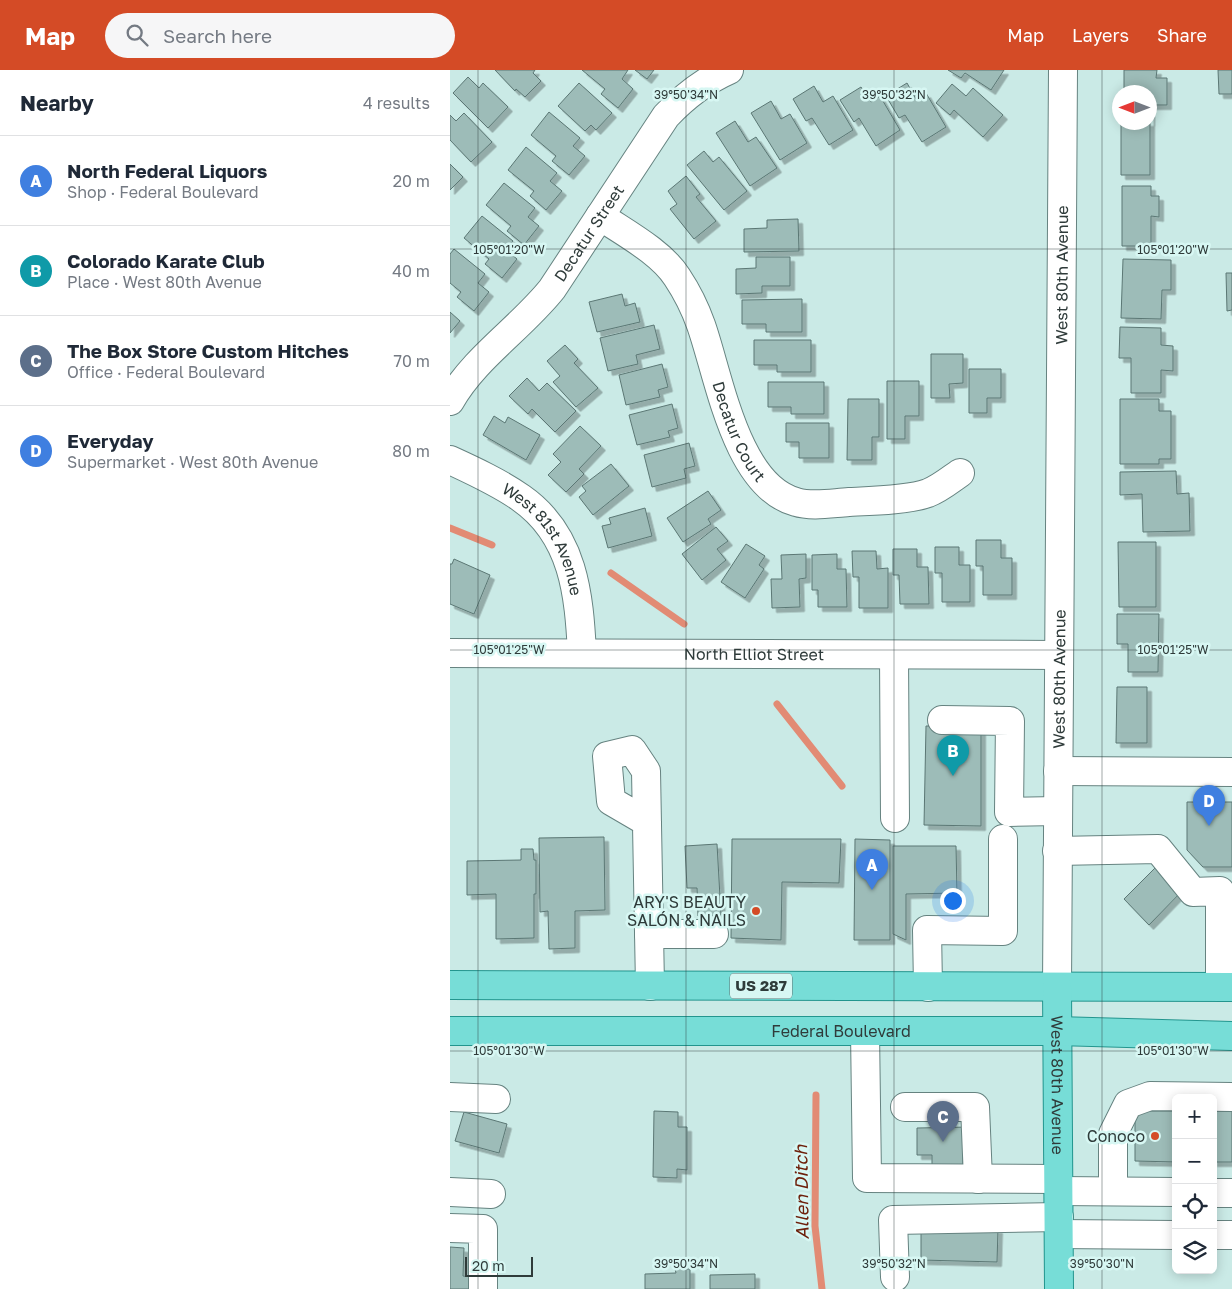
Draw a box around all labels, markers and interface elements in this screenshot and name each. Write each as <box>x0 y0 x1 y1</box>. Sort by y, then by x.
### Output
search box <box>105 13 455 58</box>
text: Map <box>25 21 75 50</box>
icon: search <box>123 21 151 49</box>
text: Search here <box>163 24 272 47</box>
text: Map <box>1007 24 1044 46</box>
text: Layers <box>1072 24 1129 46</box>
text: Share <box>1157 24 1207 46</box>
north arrow <box>1112 85 1157 130</box>
text: 39°50'34"N <box>654 87 718 102</box>
text: 39°50'32"N <box>862 87 926 102</box>
text: Nearby <box>20 90 94 116</box>
text: 4 results <box>363 93 430 113</box>
text: North Federal Liquors <box>67 159 267 182</box>
text: A <box>30 171 42 191</box>
text: 20 m <box>393 171 430 191</box>
street label: Decatur Street <box>550 181 628 285</box>
text: Shop · Federal Boulevard <box>67 182 259 202</box>
street label: West 80th Avenue <box>1051 205 1072 345</box>
text: 105°01'20"W <box>473 242 545 257</box>
text: 105°01'20"W <box>1137 242 1209 257</box>
text: Colorado Karate Club <box>67 249 265 272</box>
text: B <box>30 261 42 281</box>
text: 40 m <box>392 261 430 281</box>
text: Place · West 80th Avenue <box>67 272 262 292</box>
text: The Box Store Custom Hitches <box>67 339 349 362</box>
text: C <box>30 351 42 371</box>
text: 70 m <box>393 351 430 371</box>
text: Office · Federal Boulevard <box>67 362 265 382</box>
street label: Decatur Court <box>708 379 770 486</box>
text: Everyday <box>67 429 154 452</box>
text: D <box>30 441 42 461</box>
text: 80 m <box>392 441 430 461</box>
text: Supermarket · West 80th Avenue <box>67 452 318 472</box>
street label: West 81st Avenue <box>499 478 586 597</box>
street label: West 80th Avenue <box>1049 609 1069 749</box>
text: 105°01'25"W <box>473 642 545 657</box>
text: 105°01'25"W <box>1137 642 1209 657</box>
street label: North Elliot Street <box>684 644 824 664</box>
pin: B <box>937 735 969 776</box>
pin: D <box>1193 785 1225 826</box>
pin: A <box>856 849 888 890</box>
your location <box>940 888 966 914</box>
place label: ARY'S BEAUTY SALÓN & NAILS <box>627 892 747 930</box>
marker: ARY'S BEAUTY SALÓN & NAILS <box>750 905 762 917</box>
road number: US 287 <box>730 974 792 998</box>
street label: West 80th Avenue <box>1047 1015 1068 1155</box>
street label: Federal Boulevard <box>771 1021 911 1041</box>
text: 105°01'30"W <box>473 1043 545 1058</box>
text: 105°01'30"W <box>1137 1043 1209 1058</box>
map controls <box>1172 1094 1217 1274</box>
button: + <box>1172 1094 1217 1139</box>
pin: C <box>927 1101 959 1142</box>
place label: Conoco <box>1087 1126 1145 1146</box>
marker: Conoco <box>1149 1130 1161 1142</box>
button: − <box>1172 1139 1217 1184</box>
water label: Allen Ditch <box>789 1144 813 1239</box>
button: locate <box>1172 1184 1217 1229</box>
button: layers <box>1172 1229 1217 1274</box>
scale bar <box>465 1254 532 1277</box>
text: 39°50'34"N <box>654 1256 718 1271</box>
text: 39°50'32"N <box>862 1256 926 1271</box>
text: 39°50'30"N <box>1070 1256 1134 1271</box>
text: 20 m <box>472 1257 505 1274</box>

